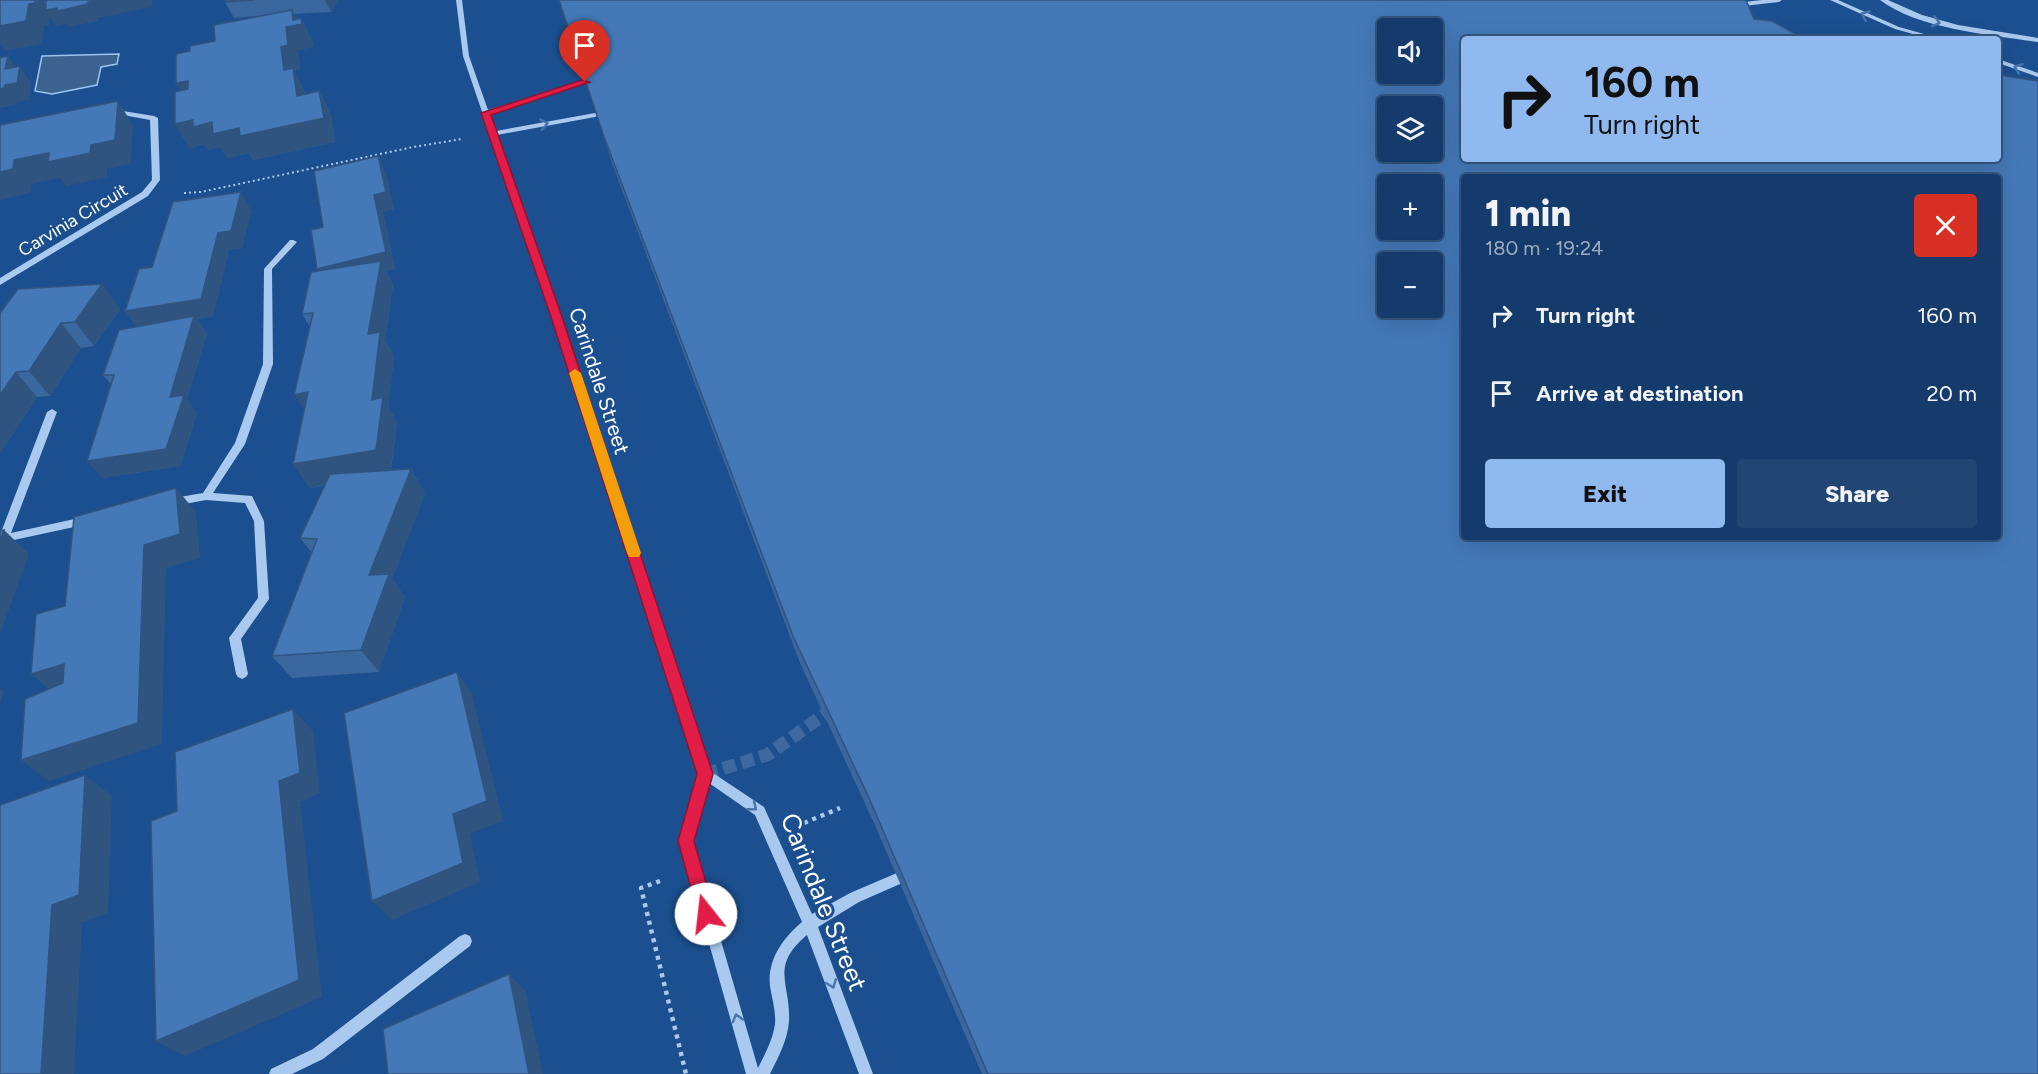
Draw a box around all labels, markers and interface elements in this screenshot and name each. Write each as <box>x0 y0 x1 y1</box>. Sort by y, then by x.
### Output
one-way arrow <box>1860 10 1871 22</box>
one-way arrow <box>1931 15 1941 28</box>
map controls <box>1377 18 1443 318</box>
button: sound <box>1377 18 1443 84</box>
pin <box>559 20 610 82</box>
icon: arrive <box>568 29 601 62</box>
text: 160 m <box>1584 57 1700 108</box>
icon: right <box>1485 60 1563 138</box>
one-way arrow <box>2013 62 2024 75</box>
button: layers <box>1377 96 1443 162</box>
text: Turn right <box>1584 108 1700 141</box>
one-way arrow <box>539 118 549 131</box>
button: + <box>1377 174 1443 240</box>
street label: Carvinia Circuit <box>14 179 132 261</box>
text: 1 min <box>1485 192 1571 235</box>
button: close <box>1914 194 1977 257</box>
text: 180 m · 19:24 <box>1485 236 1604 260</box>
button: − <box>1377 252 1443 318</box>
icon: right <box>1485 299 1518 332</box>
text: Turn right <box>1536 302 1635 329</box>
text: 160 m <box>1917 302 1977 329</box>
street label: Carindale Street <box>564 304 635 457</box>
icon: arrive <box>1485 377 1518 410</box>
text: Arrive at destination <box>1536 380 1744 407</box>
text: 20 m <box>1926 380 1977 407</box>
button: Exit <box>1485 459 1725 528</box>
button: Share <box>1737 459 1977 528</box>
one-way arrow <box>746 800 757 811</box>
street label: Carindale Street <box>774 808 874 996</box>
position arrow <box>674 882 738 946</box>
one-way arrow <box>825 978 837 989</box>
one-way arrow <box>732 1013 744 1024</box>

